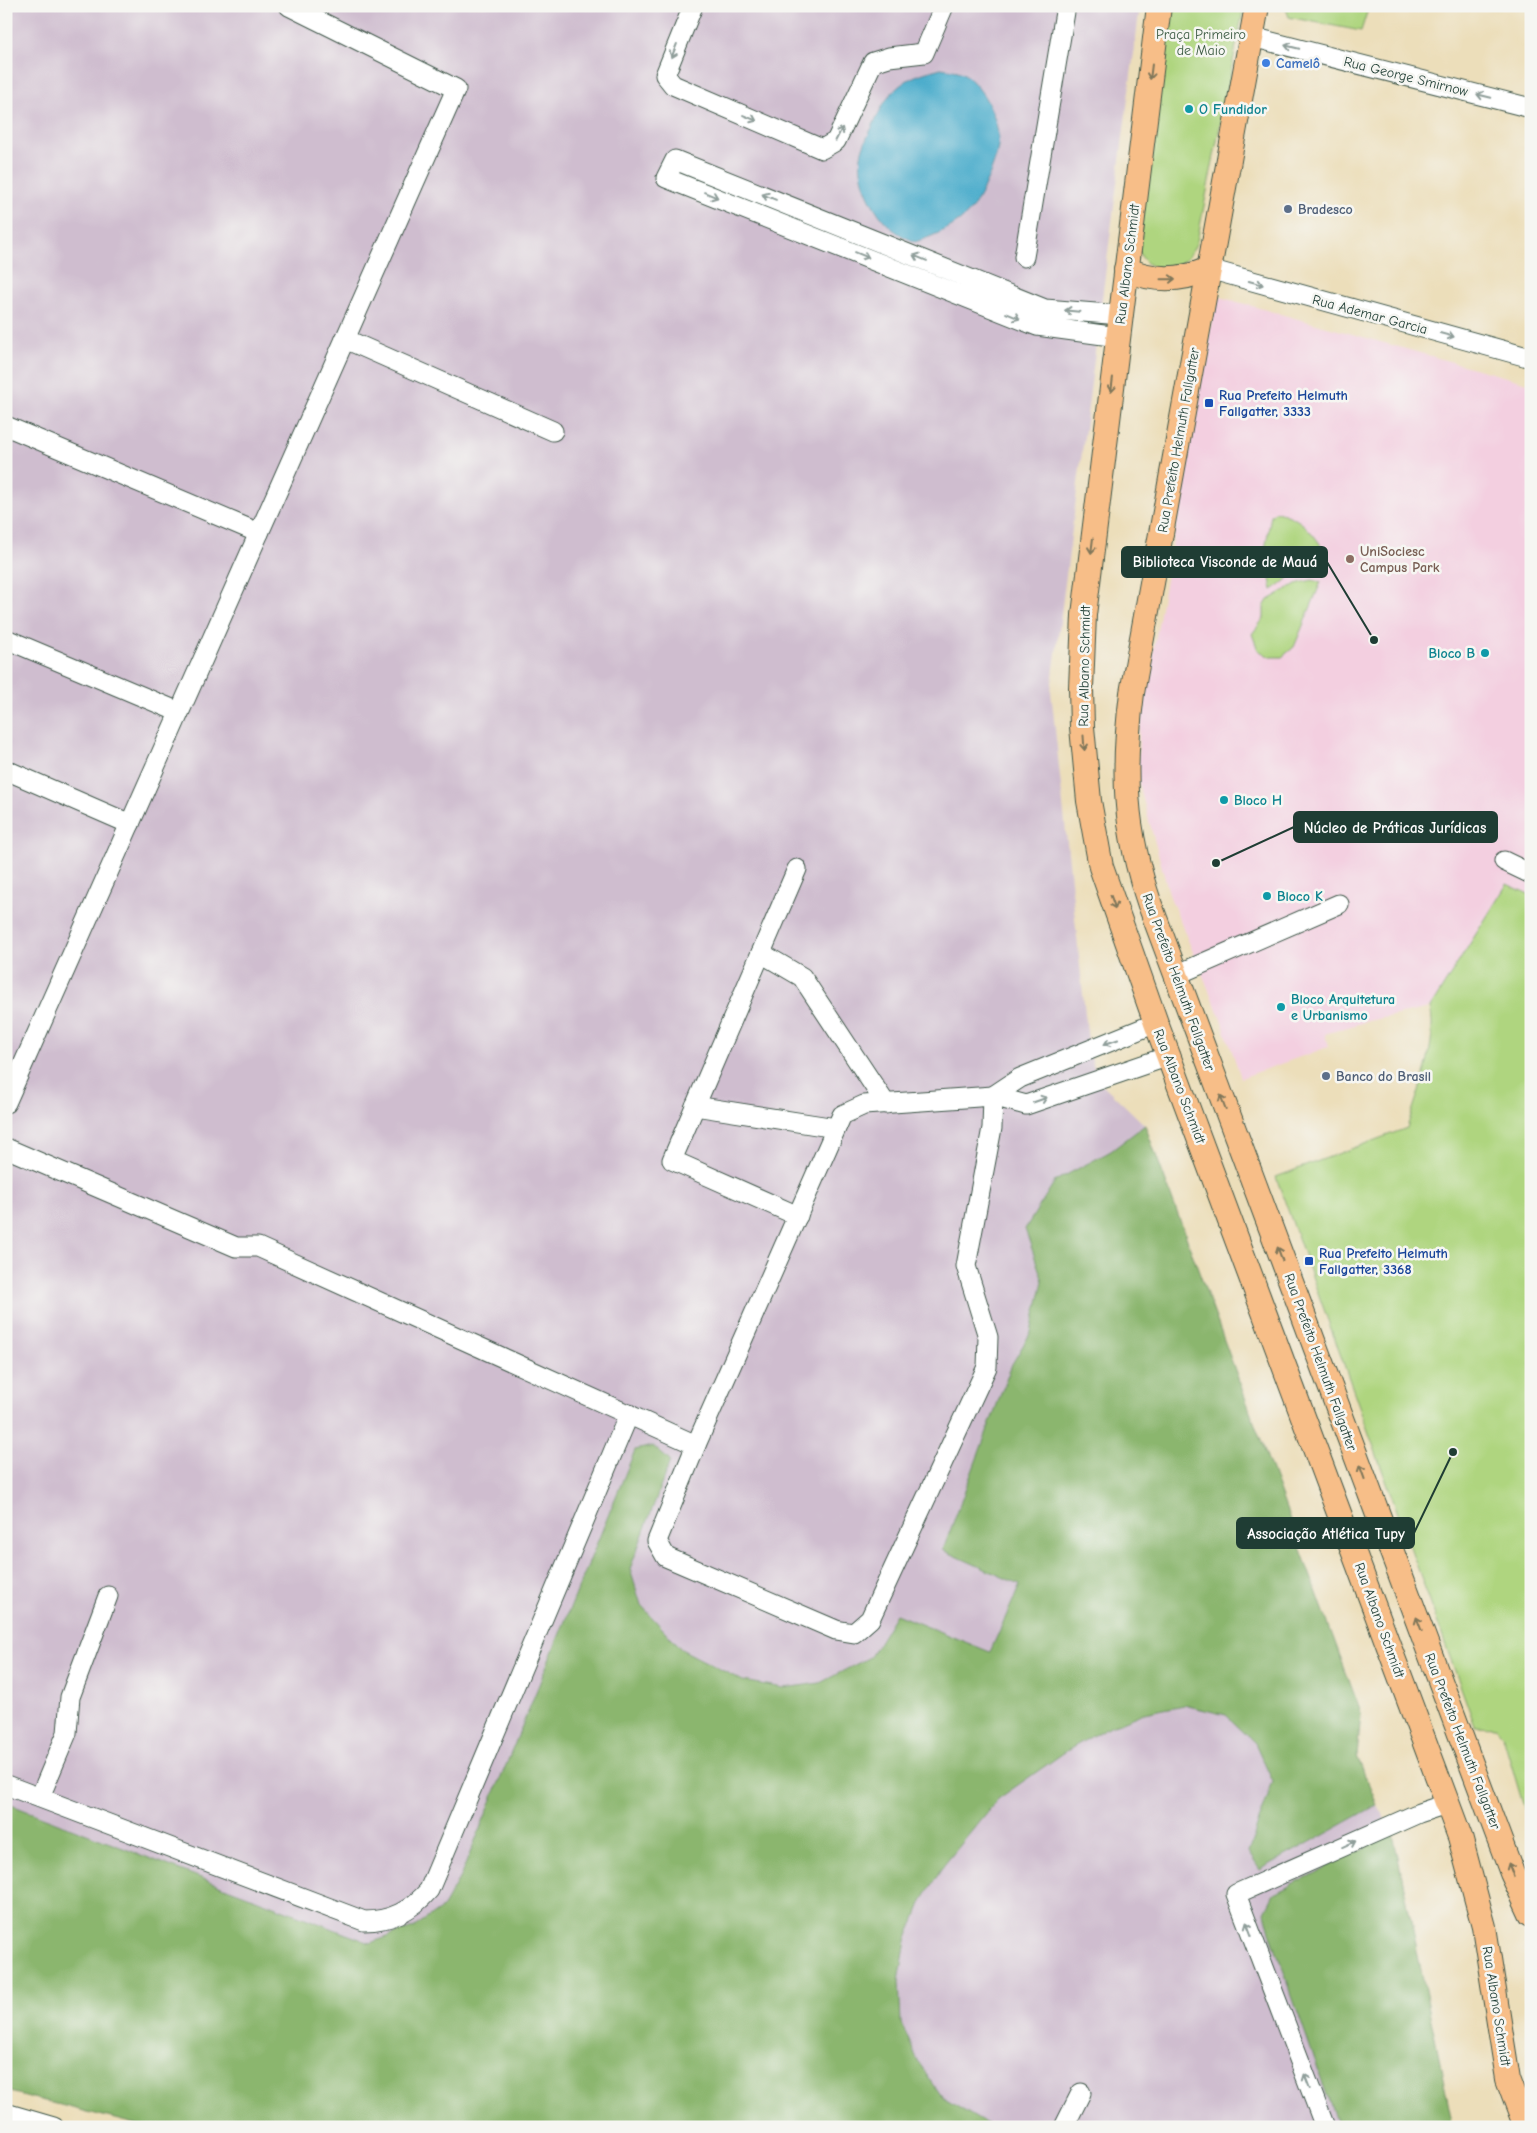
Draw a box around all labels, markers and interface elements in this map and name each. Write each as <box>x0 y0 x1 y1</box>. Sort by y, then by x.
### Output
park label: Praça Primeiro de Maio <box>1156 26 1246 59</box>
one-way arrow <box>1285 42 1301 51</box>
one-way arrow <box>669 44 678 59</box>
street label: Rua George Smirnow <box>1342 53 1470 100</box>
place label: Camelô <box>1276 55 1320 72</box>
marker: Camelô <box>1260 57 1272 69</box>
one-way arrow <box>1146 64 1156 80</box>
one-way arrow <box>1476 91 1492 100</box>
place label: O Fundidor <box>1199 101 1267 118</box>
marker: O Fundidor <box>1183 103 1195 115</box>
one-way arrow <box>742 114 757 124</box>
one-way arrow <box>835 127 844 142</box>
one-way arrow <box>703 191 718 201</box>
one-way arrow <box>762 192 777 202</box>
place label: Bradesco <box>1298 201 1353 218</box>
street label: Rua Albano Schmidt <box>1112 202 1143 325</box>
marker: Bradesco <box>1282 203 1294 215</box>
one-way arrow <box>854 251 870 260</box>
one-way arrow <box>913 252 928 262</box>
one-way arrow <box>1159 274 1175 284</box>
one-way arrow <box>1248 278 1264 288</box>
street label: Rua Ademar Garcia <box>1310 291 1429 338</box>
one-way arrow <box>1064 307 1080 316</box>
one-way arrow <box>1005 311 1020 321</box>
one-way arrow <box>1438 331 1454 340</box>
street label: Rua Prefeito Helmuth Fallgatter <box>1154 346 1203 534</box>
one-way arrow <box>1107 377 1117 393</box>
place label: Rua Prefeito Helmuth Fallgatter, 3333 <box>1219 387 1348 420</box>
marker: Rua Prefeito Helmuth Fallgatter, 3333 <box>1203 397 1215 409</box>
one-way arrow <box>1087 538 1097 554</box>
place label: UniSociesc Campus Park <box>1360 543 1440 576</box>
callout: Biblioteca Visconde de Mauá <box>1122 547 1327 577</box>
text: Biblioteca Visconde de Mauá <box>1133 553 1317 571</box>
marker: UniSociesc Campus Park <box>1344 553 1356 565</box>
street label: Rua Albano Schmidt <box>1075 604 1094 727</box>
place label: Bloco B <box>1429 645 1475 662</box>
marker: Bloco B <box>1479 647 1491 659</box>
one-way arrow <box>1079 735 1088 751</box>
place label: Bloco H <box>1234 792 1282 809</box>
marker: Bloco H <box>1218 794 1230 806</box>
callout: Núcleo de Práticas Jurídicas <box>1294 812 1497 842</box>
text: Núcleo de Práticas Jurídicas <box>1304 819 1486 837</box>
place label: Bloco K <box>1277 888 1323 905</box>
marker: Bloco K <box>1261 890 1273 902</box>
street label: Rua Prefeito Helmuth Fallgatter <box>1138 891 1219 1074</box>
one-way arrow <box>1109 894 1118 909</box>
place label: Bloco Arquitetura e Urbanismo <box>1291 991 1395 1024</box>
marker: Bloco Arquitetura e Urbanismo <box>1275 1001 1287 1013</box>
street label: Rua Albano Schmidt <box>1150 1027 1210 1147</box>
one-way arrow <box>1104 1038 1120 1047</box>
place label: Banco do Brasil <box>1336 1068 1431 1085</box>
marker: Banco do Brasil <box>1320 1070 1332 1082</box>
one-way arrow <box>1218 1094 1227 1110</box>
one-way arrow <box>1032 1095 1048 1104</box>
place label: Rua Prefeito Helmuth Fallgatter, 3368 <box>1319 1245 1448 1278</box>
one-way arrow <box>1275 1247 1284 1262</box>
marker: Rua Prefeito Helmuth Fallgatter, 3368 <box>1303 1255 1315 1267</box>
street label: Rua Prefeito Helmuth Fallgatter <box>1280 1271 1361 1454</box>
one-way arrow <box>1357 1464 1366 1480</box>
callout: Associação Atlética Tupy <box>1237 1518 1414 1548</box>
text: Associação Atlética Tupy <box>1247 1525 1405 1543</box>
street label: Rua Albano Schmidt <box>1351 1560 1409 1681</box>
one-way arrow <box>1413 1617 1423 1632</box>
street label: Rua Prefeito Helmuth Fallgatter <box>1421 1651 1504 1832</box>
one-way arrow <box>1341 1838 1356 1848</box>
one-way arrow <box>1506 1863 1515 1878</box>
one-way arrow <box>1244 1922 1253 1938</box>
street label: Rua Albano Schmidt <box>1479 1945 1515 2068</box>
one-way arrow <box>1302 2074 1311 2089</box>

